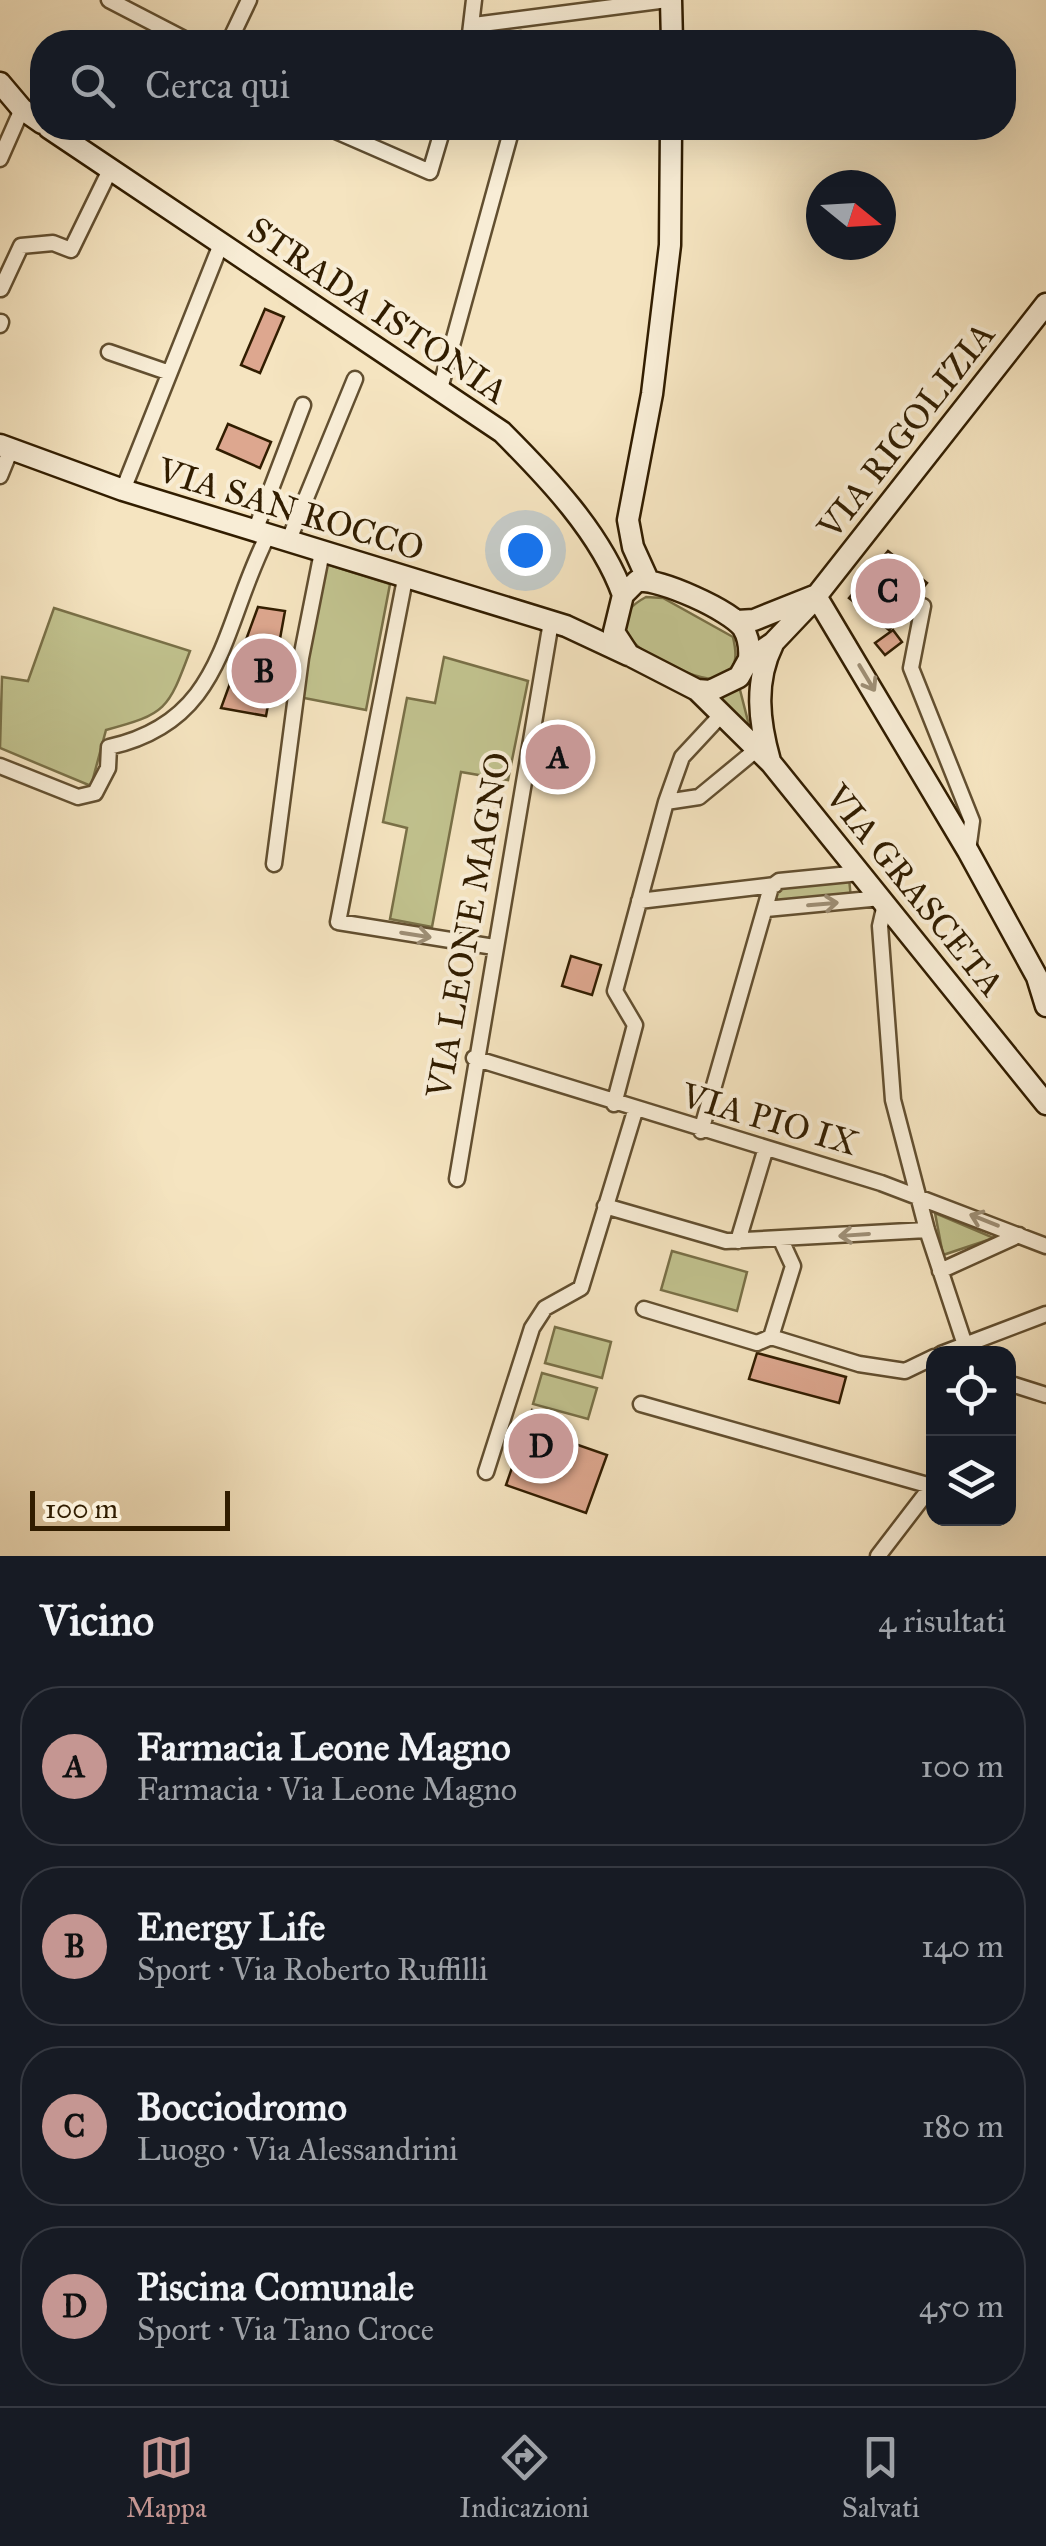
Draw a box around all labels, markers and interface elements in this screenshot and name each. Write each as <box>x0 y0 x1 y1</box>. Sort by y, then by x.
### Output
search box <box>30 30 1016 140</box>
icon: search <box>65 58 120 113</box>
text: Cerca qui <box>145 62 290 108</box>
north arrow <box>806 170 896 260</box>
street label: STRADA ISTONIA <box>240 208 516 413</box>
street label: VIA RIGOLIZIA <box>808 313 1004 548</box>
street label: VIA SAN ROCCO <box>151 448 429 570</box>
your location <box>500 525 551 576</box>
pin: C <box>856 554 920 628</box>
pin: B <box>232 634 296 708</box>
one-way arrow <box>857 664 877 692</box>
pin: A <box>526 720 590 794</box>
street label: VIA LEONE MAGNO <box>417 749 520 1102</box>
street label: VIA GRASCETA <box>815 775 1013 1005</box>
one-way arrow <box>807 894 839 913</box>
one-way arrow <box>399 926 432 944</box>
street label: VIA PIO IX <box>676 1074 863 1165</box>
one-way arrow <box>969 1210 1000 1228</box>
one-way arrow <box>839 1226 871 1245</box>
map controls <box>926 1346 1016 1526</box>
button: locate <box>926 1346 1016 1436</box>
pin: D <box>508 1408 574 1484</box>
button: layers <box>926 1436 1016 1526</box>
scale bar <box>30 1486 230 1530</box>
text: 100 m <box>45 1491 118 1526</box>
text: Vicino <box>40 1595 154 1647</box>
text: 4 risultati <box>878 1602 1006 1641</box>
text: Farmacia Leone Magno <box>137 1724 511 1770</box>
text: A <box>64 1747 85 1786</box>
text: 100 m <box>920 1747 1004 1786</box>
text: Farmacia · Via Leone Magno <box>137 1770 517 1809</box>
text: Energy Life <box>137 1904 325 1950</box>
text: B <box>64 1927 85 1966</box>
text: 140 m <box>921 1927 1004 1966</box>
text: Sport · Via Roberto Ruffilli <box>137 1950 488 1989</box>
text: Bocciodromo <box>137 2084 347 2130</box>
text: C <box>64 2107 85 2146</box>
text: 180 m <box>922 2107 1004 2146</box>
text: Luogo · Via Alessandrini <box>137 2130 458 2169</box>
text: Piscina Comunale <box>137 2264 414 2310</box>
text: D <box>62 2287 87 2326</box>
text: 450 m <box>919 2287 1004 2326</box>
text: Sport · Via Tano Croce <box>137 2310 434 2349</box>
tab: Mappa <box>126 2430 207 2525</box>
tab: Indicazioni <box>459 2430 589 2525</box>
tab: Salvati <box>842 2430 920 2525</box>

